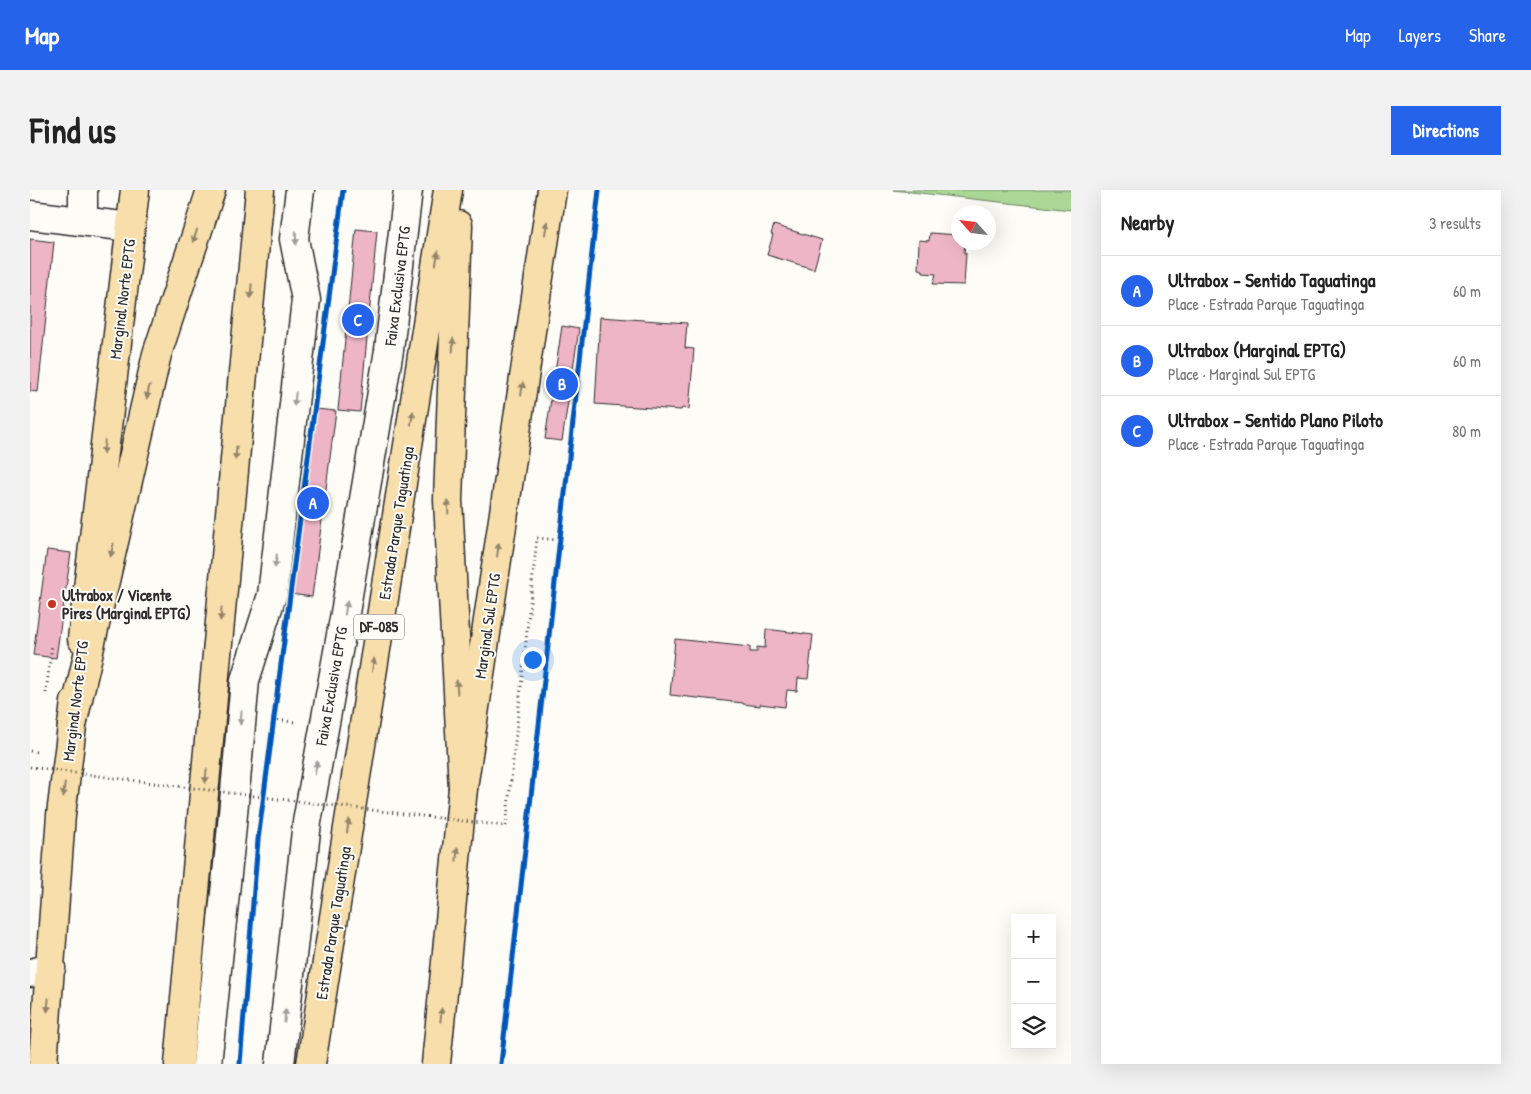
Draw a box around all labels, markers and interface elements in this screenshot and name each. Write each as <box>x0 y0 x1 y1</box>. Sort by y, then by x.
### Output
text: Map <box>25 19 59 51</box>
text: Map <box>1345 23 1371 48</box>
text: Layers <box>1399 23 1441 48</box>
text: Share <box>1469 23 1506 48</box>
button: Directions <box>1391 106 1501 155</box>
text: Find us <box>30 107 116 154</box>
north arrow <box>951 205 996 250</box>
text: Nearby <box>1121 208 1174 237</box>
text: 3 results <box>1429 212 1481 234</box>
one-way arrow <box>543 220 551 236</box>
street label: Faixa Exclusiva EPTG <box>379 225 415 348</box>
one-way arrow <box>191 229 199 244</box>
one-way arrow <box>292 231 300 247</box>
street label: Marginal Norte EPTG <box>104 237 140 360</box>
one-way arrow <box>434 249 442 265</box>
text: Ultrabox - Sentido Taguatinga <box>1168 267 1375 293</box>
text: A <box>1133 280 1141 302</box>
text: 60 m <box>1453 280 1481 302</box>
one-way arrow <box>247 283 255 299</box>
text: Place · Estrada Parque Taguatinga <box>1168 293 1364 315</box>
pin: C <box>342 301 374 339</box>
one-way arrow <box>450 337 458 353</box>
text: Ultrabox (Marginal EPTG) <box>1168 337 1346 363</box>
text: B <box>1133 350 1141 372</box>
text: 60 m <box>1453 350 1481 372</box>
text: Place · Marginal Sul EPTG <box>1168 363 1315 385</box>
pin: B <box>546 365 578 403</box>
one-way arrow <box>519 380 527 396</box>
one-way arrow <box>144 384 152 399</box>
one-way arrow <box>291 391 299 407</box>
text: Ultrabox - Sentido Plano Piloto <box>1168 407 1383 433</box>
one-way arrow <box>409 410 417 426</box>
text: C <box>1133 420 1141 442</box>
text: 80 m <box>1452 420 1481 442</box>
text: Place · Estrada Parque Taguatinga <box>1168 433 1364 455</box>
one-way arrow <box>100 439 108 455</box>
one-way arrow <box>232 445 240 461</box>
street label: Estrada Parque Taguatinga <box>373 445 419 601</box>
pin: A <box>297 484 329 522</box>
one-way arrow <box>444 499 452 515</box>
one-way arrow <box>495 541 503 557</box>
one-way arrow <box>108 542 116 557</box>
one-way arrow <box>272 553 280 569</box>
street label: Marginal Sul EPTG <box>469 572 505 680</box>
place label: Ultrabox / Vicente Pires (Marginal EPTG) <box>62 584 191 625</box>
marker: Ultrabox / Vicente Pires (Marginal EPTG) <box>46 598 58 610</box>
one-way arrow <box>342 599 350 615</box>
one-way arrow <box>216 607 224 623</box>
road number: DF-085 <box>354 614 404 640</box>
street label: Faixa Exclusiva EPTG <box>310 625 352 748</box>
street label: Marginal Norte EPTG <box>57 639 93 762</box>
your location <box>520 647 546 673</box>
one-way arrow <box>370 657 378 673</box>
one-way arrow <box>453 679 461 695</box>
one-way arrow <box>237 711 245 727</box>
one-way arrow <box>313 759 321 775</box>
one-way arrow <box>201 768 209 784</box>
one-way arrow <box>60 783 68 799</box>
one-way arrow <box>345 817 353 833</box>
street label: Estrada Parque Taguatinga <box>310 845 356 1001</box>
one-way arrow <box>453 845 461 861</box>
map controls <box>1011 914 1056 1049</box>
button: + <box>1011 914 1056 959</box>
button: − <box>1011 959 1056 1004</box>
one-way arrow <box>43 997 51 1013</box>
button: layers <box>1011 1004 1056 1049</box>
one-way arrow <box>281 1007 289 1023</box>
one-way arrow <box>437 1007 445 1023</box>

